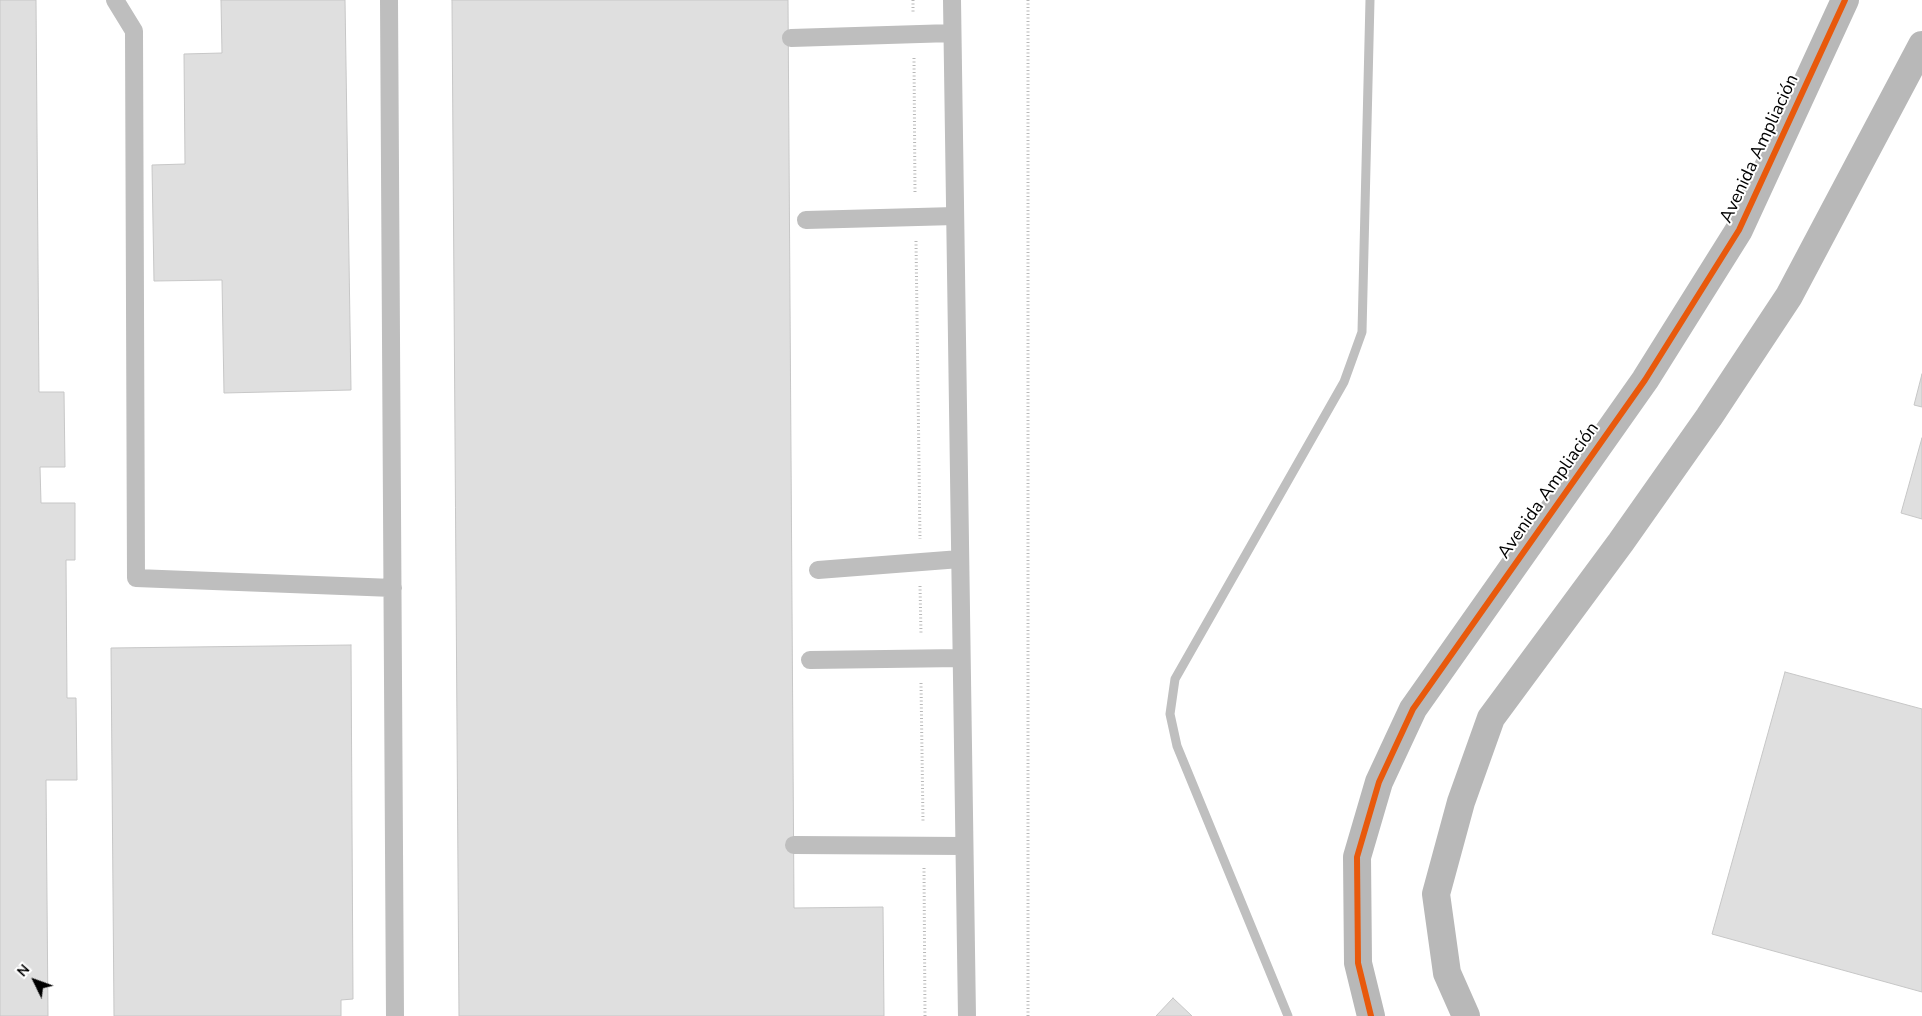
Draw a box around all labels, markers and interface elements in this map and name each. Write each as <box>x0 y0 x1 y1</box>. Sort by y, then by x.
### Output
street label: Avenida Ampliación <box>1716 71 1804 227</box>
street label: Avenida Ampliación <box>1494 419 1604 563</box>
north arrow <box>10 956 60 1006</box>
text: N <box>13 960 34 981</box>

